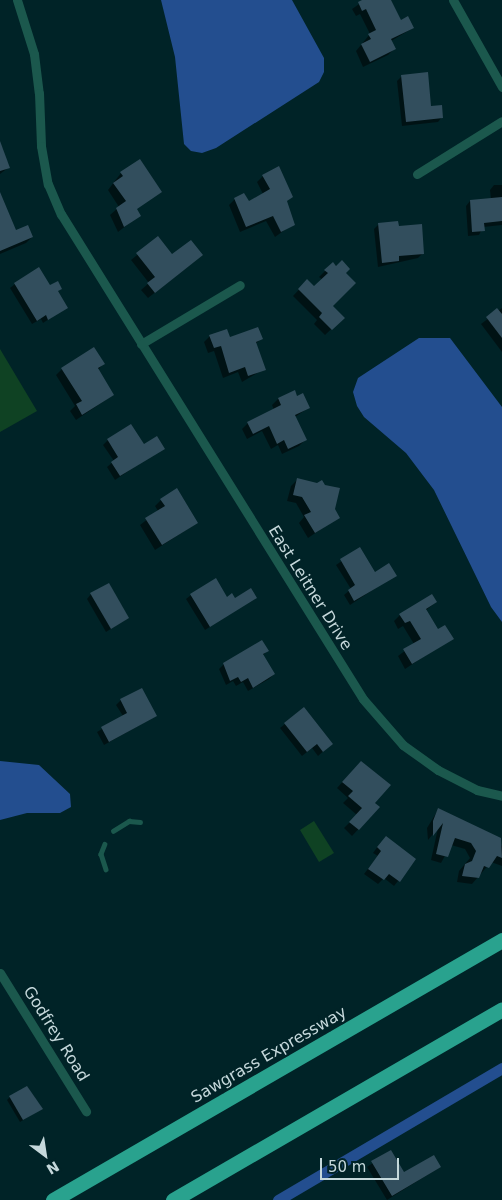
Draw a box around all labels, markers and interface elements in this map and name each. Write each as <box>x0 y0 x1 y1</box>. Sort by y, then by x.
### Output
street label: East Leitner Drive <box>264 522 356 654</box>
street label: Godfrey Road <box>19 983 93 1085</box>
street label: Sawgrass Expressway <box>188 1003 350 1107</box>
north arrow <box>20 1130 70 1180</box>
scale bar <box>322 1148 401 1180</box>
text: N <box>44 1158 62 1178</box>
text: 50 m <box>328 1158 366 1176</box>

